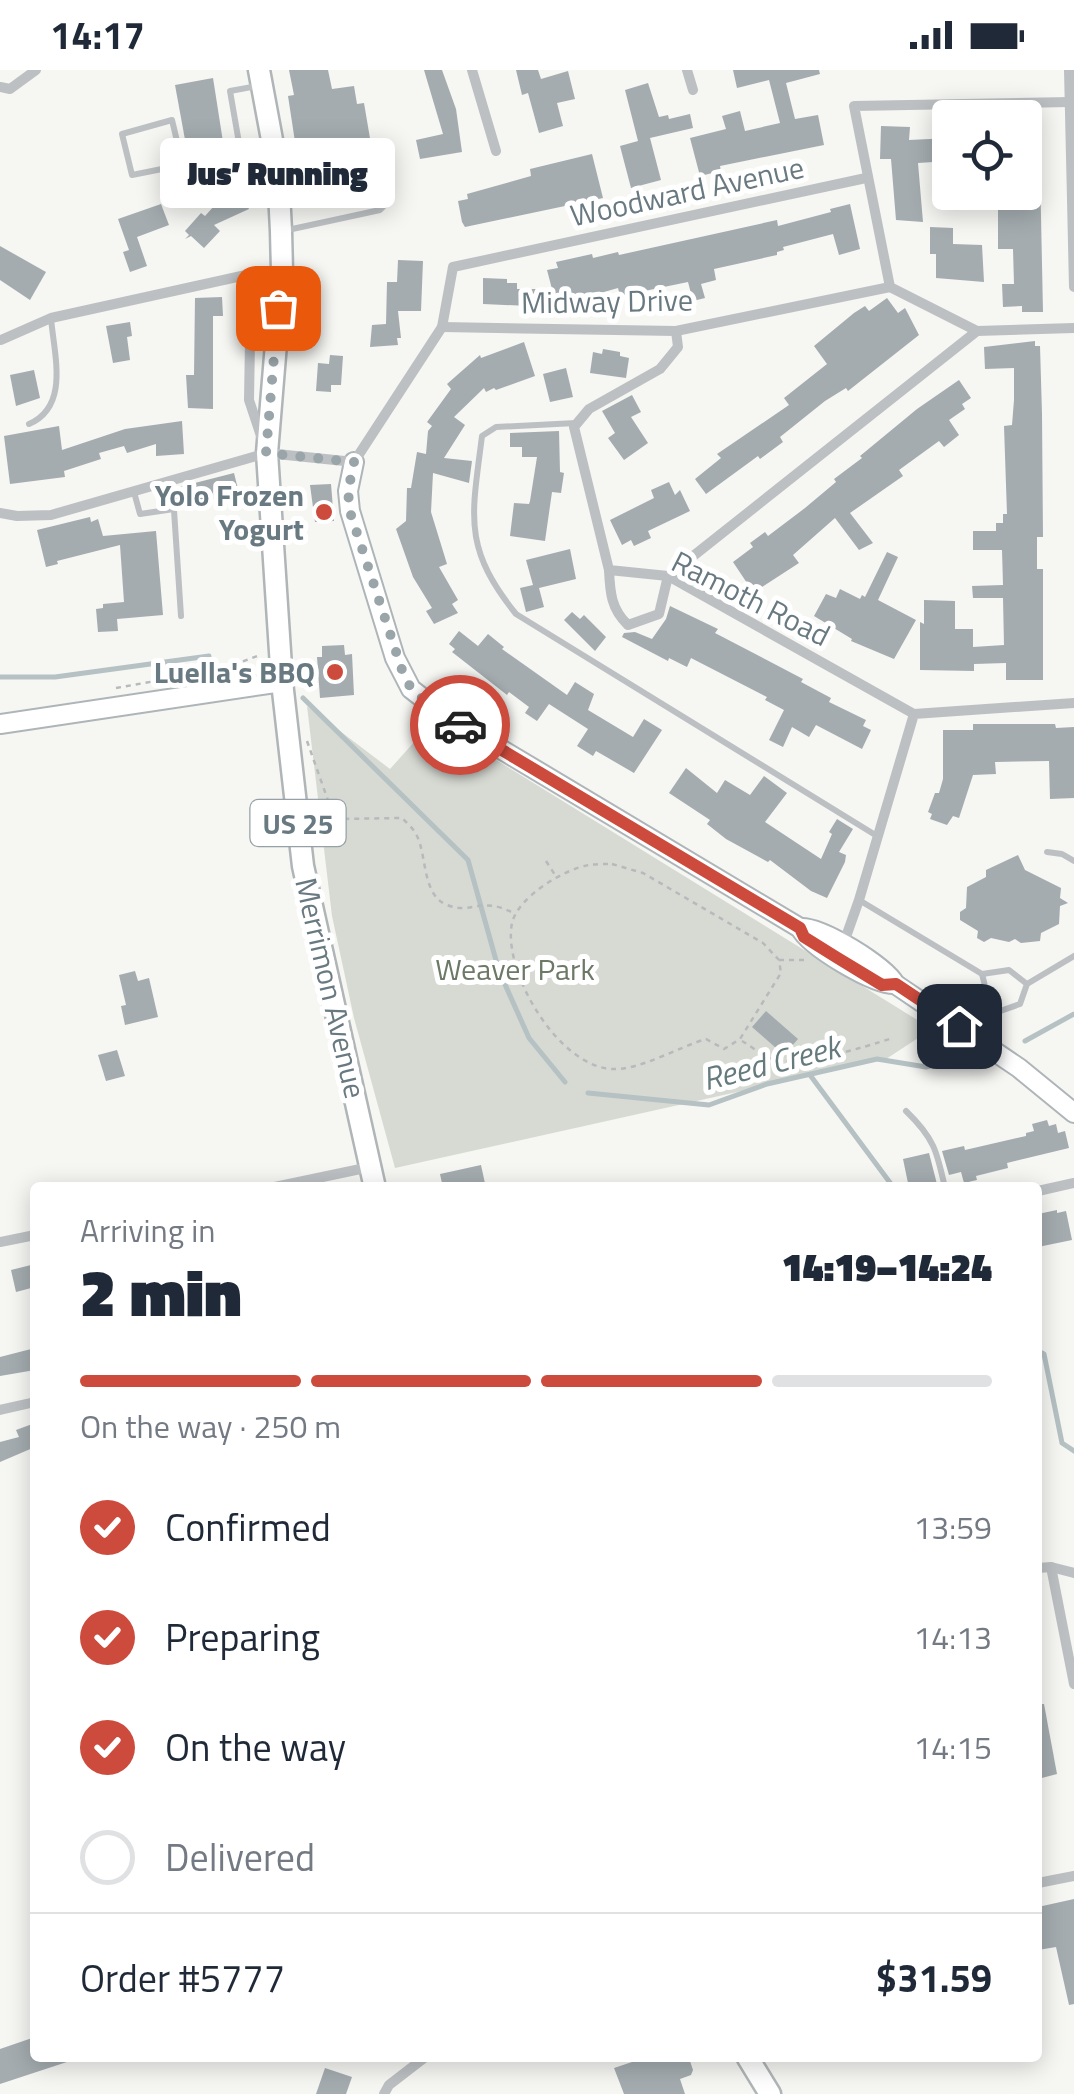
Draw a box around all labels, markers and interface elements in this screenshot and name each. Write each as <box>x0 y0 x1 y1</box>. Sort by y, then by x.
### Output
text: 14:17 <box>50 6 145 64</box>
map controls <box>932 100 1042 210</box>
button: locate <box>932 100 1042 210</box>
callout: Jus’ Running <box>160 138 396 208</box>
street label: Woodward Avenue <box>566 144 808 238</box>
text: Jus’ Running <box>187 149 368 197</box>
pin <box>236 266 321 351</box>
street label: Midway Drive <box>521 277 693 325</box>
icon: bag <box>251 281 306 336</box>
place label: Yolo Frozen Yogurt <box>155 472 304 552</box>
marker: Yolo Frozen Yogurt <box>313 501 335 523</box>
street label: Ramoth Road <box>664 538 838 658</box>
place label: Luella's BBQ <box>154 649 315 695</box>
marker: Luella's BBQ <box>324 661 346 683</box>
courier <box>410 675 510 775</box>
icon: car <box>433 698 488 753</box>
road number: US 25 <box>250 800 346 846</box>
street label: Merrimon Avenue <box>283 873 379 1103</box>
park label: Weaver Park <box>435 946 595 992</box>
pin <box>917 984 1002 1069</box>
icon: home <box>932 999 987 1054</box>
water label: Reed Creek <box>697 1021 848 1102</box>
text: Arriving in <box>80 1206 216 1254</box>
text: 14:19–14:24 <box>782 1238 992 1296</box>
text: 2 min <box>80 1242 241 1341</box>
text: On the way · 250 m <box>80 1402 341 1450</box>
text: Confirmed <box>165 1498 331 1556</box>
icon: check <box>80 1500 135 1555</box>
text: 13:59 <box>913 1503 992 1551</box>
text: Preparing <box>165 1608 320 1666</box>
icon: check <box>80 1610 135 1665</box>
text: 14:13 <box>913 1613 992 1661</box>
text: On the way <box>165 1718 346 1776</box>
icon: check <box>80 1720 135 1775</box>
text: 14:15 <box>913 1723 992 1771</box>
text: Delivered <box>165 1828 315 1886</box>
text: Order #5777 <box>80 1949 285 2007</box>
text: $31.59 <box>876 1949 992 2007</box>

